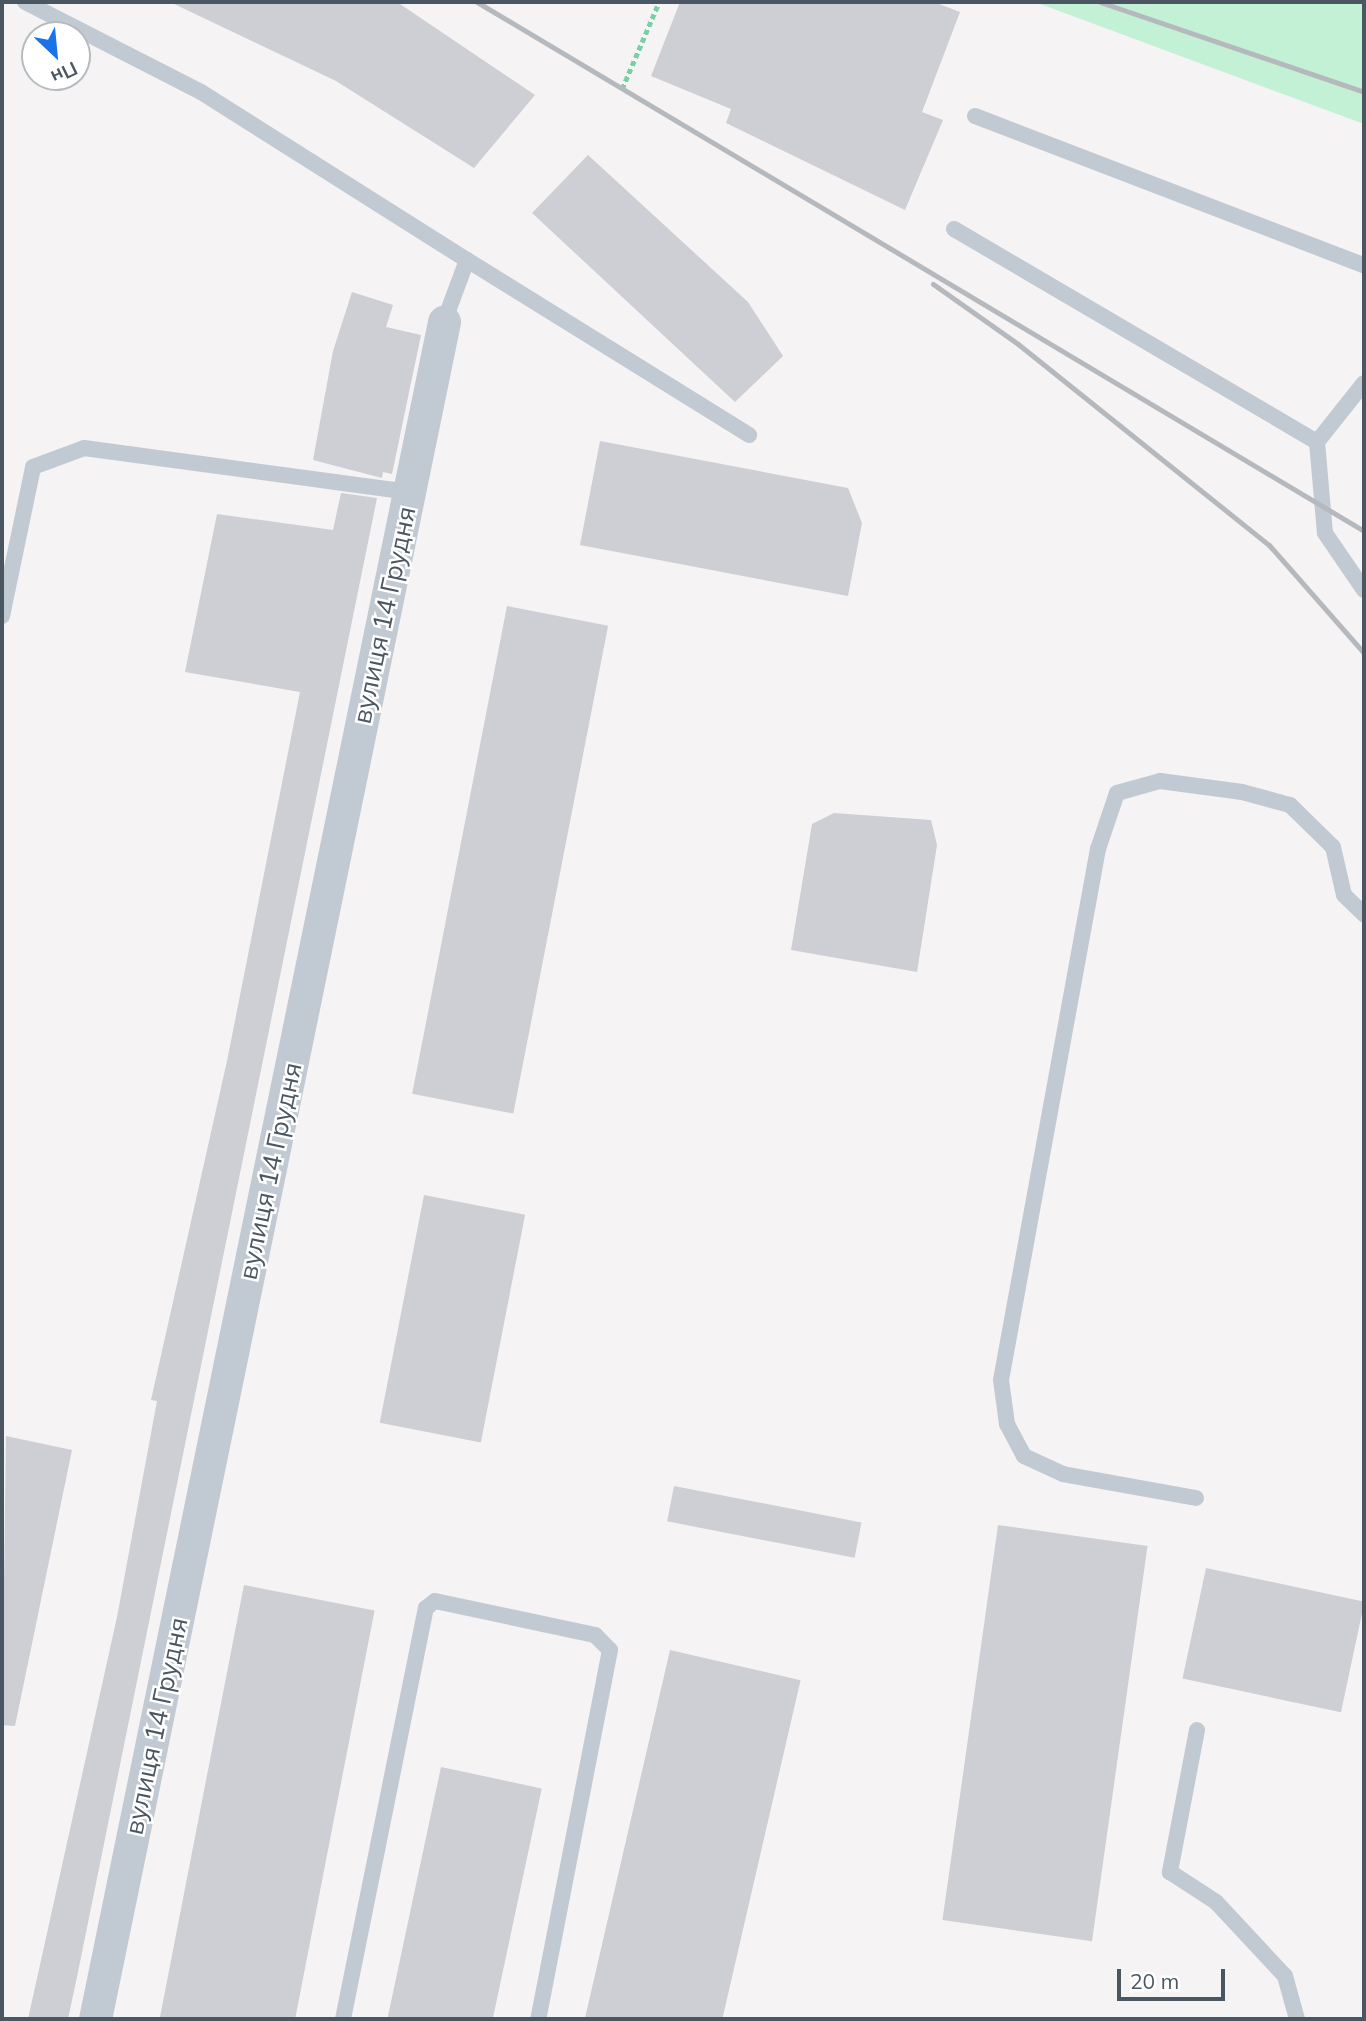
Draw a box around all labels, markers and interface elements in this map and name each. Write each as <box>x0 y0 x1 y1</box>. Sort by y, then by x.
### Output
north arrow <box>21 21 91 91</box>
text: Пн <box>47 56 81 90</box>
street label: вулиця 14 Грудня <box>346 504 422 726</box>
street label: вулиця 14 Грудня <box>232 1060 308 1282</box>
street label: вулиця 14 Грудня <box>118 1615 194 1837</box>
scale bar <box>1121 1954 1230 1998</box>
text: 20 m <box>1130 1968 1179 1994</box>

